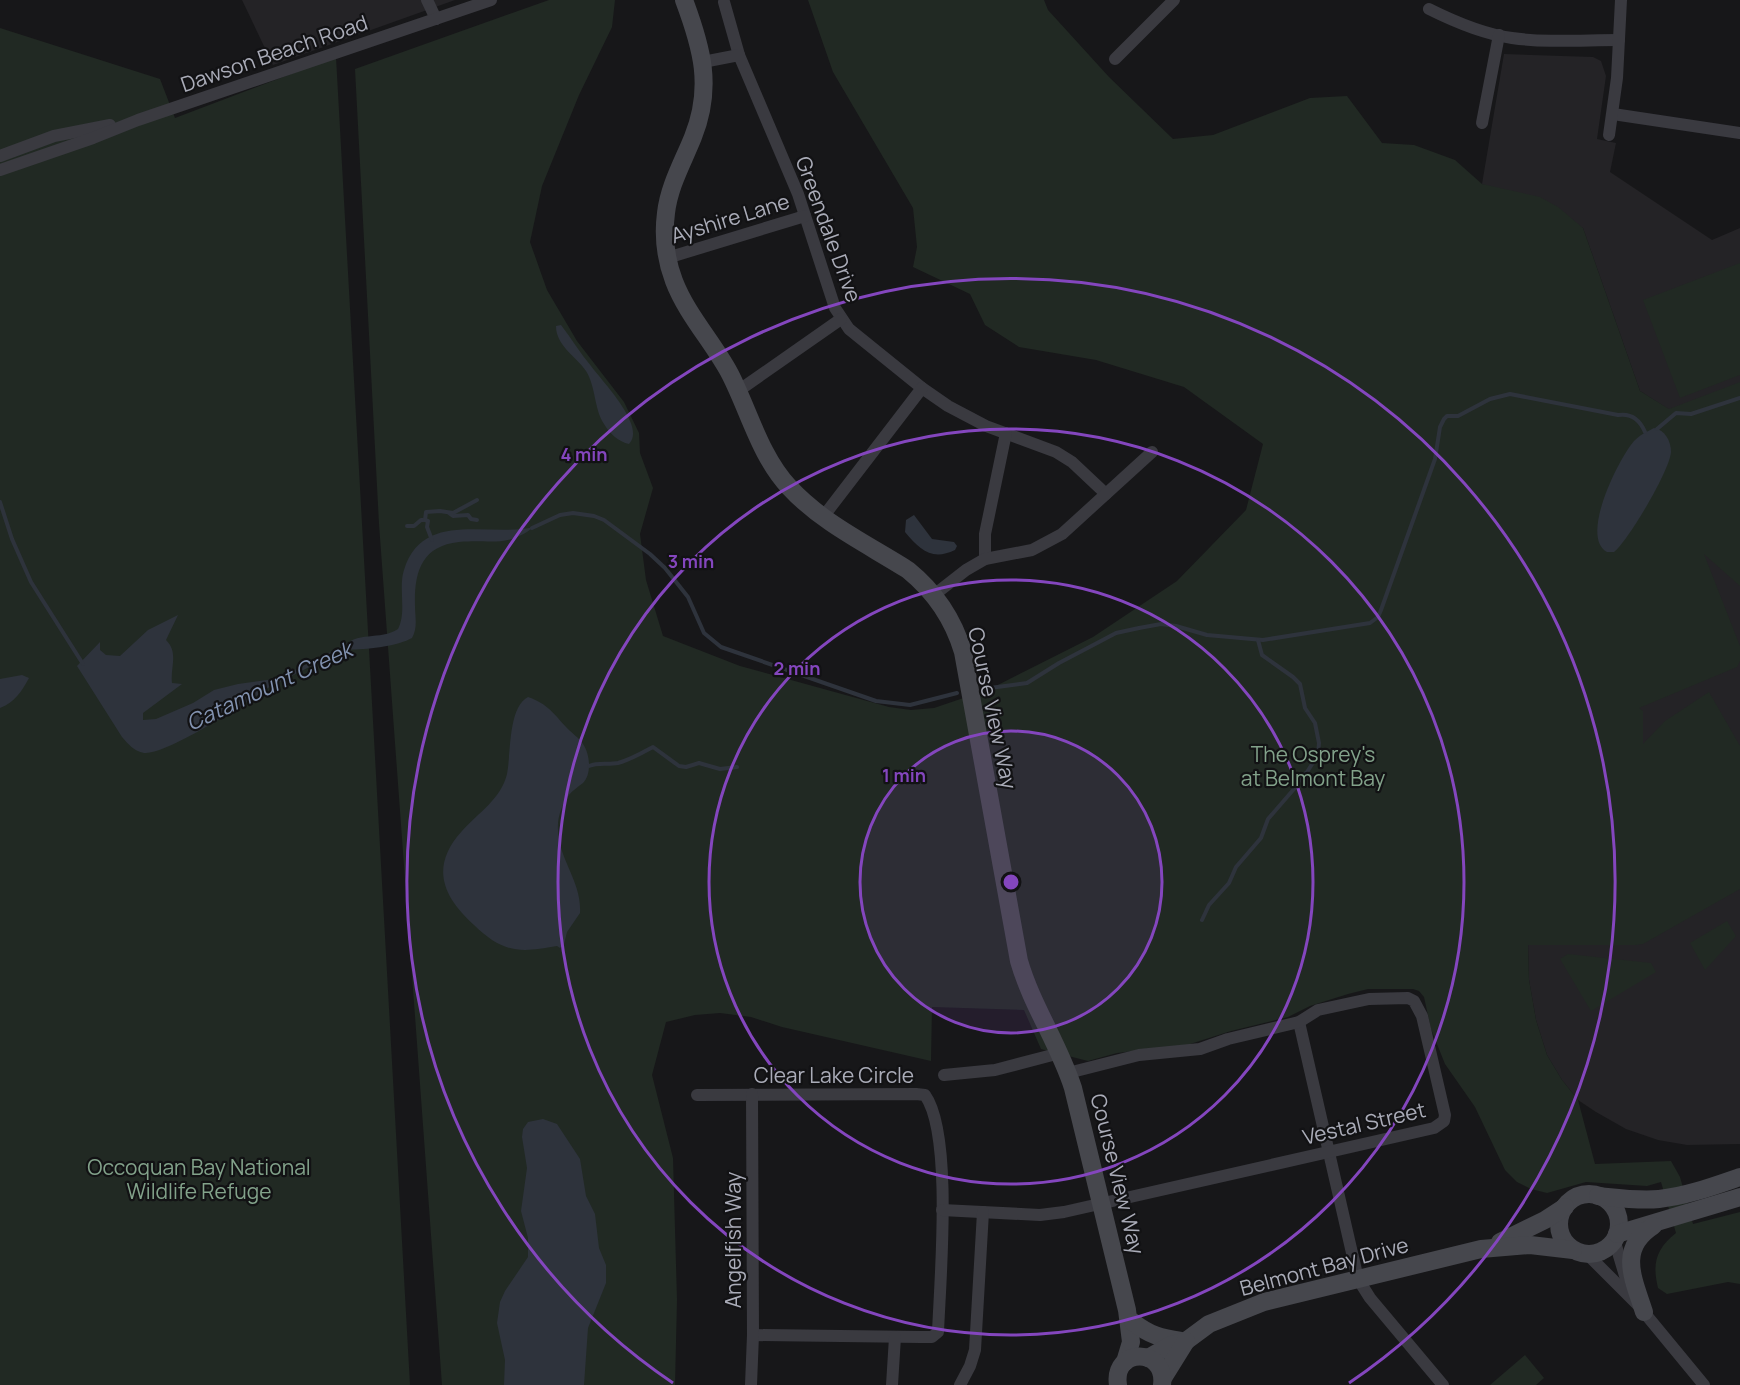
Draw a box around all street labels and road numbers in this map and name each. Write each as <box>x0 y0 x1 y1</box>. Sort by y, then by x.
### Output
street label: Dawson Beach Road <box>177 8 371 98</box>
street label: Greendale Drive <box>790 152 868 306</box>
street label: Ayshire Lane <box>667 187 793 249</box>
street label: Course View Way <box>962 625 1024 791</box>
street label: Clear Lake Circle <box>754 1061 914 1089</box>
street label: Course View Way <box>1084 1091 1152 1257</box>
street label: Vestal Street <box>1300 1095 1428 1151</box>
street label: Angelfish Way <box>719 1172 747 1308</box>
street label: Belmont Bay Drive <box>1237 1230 1411 1302</box>

